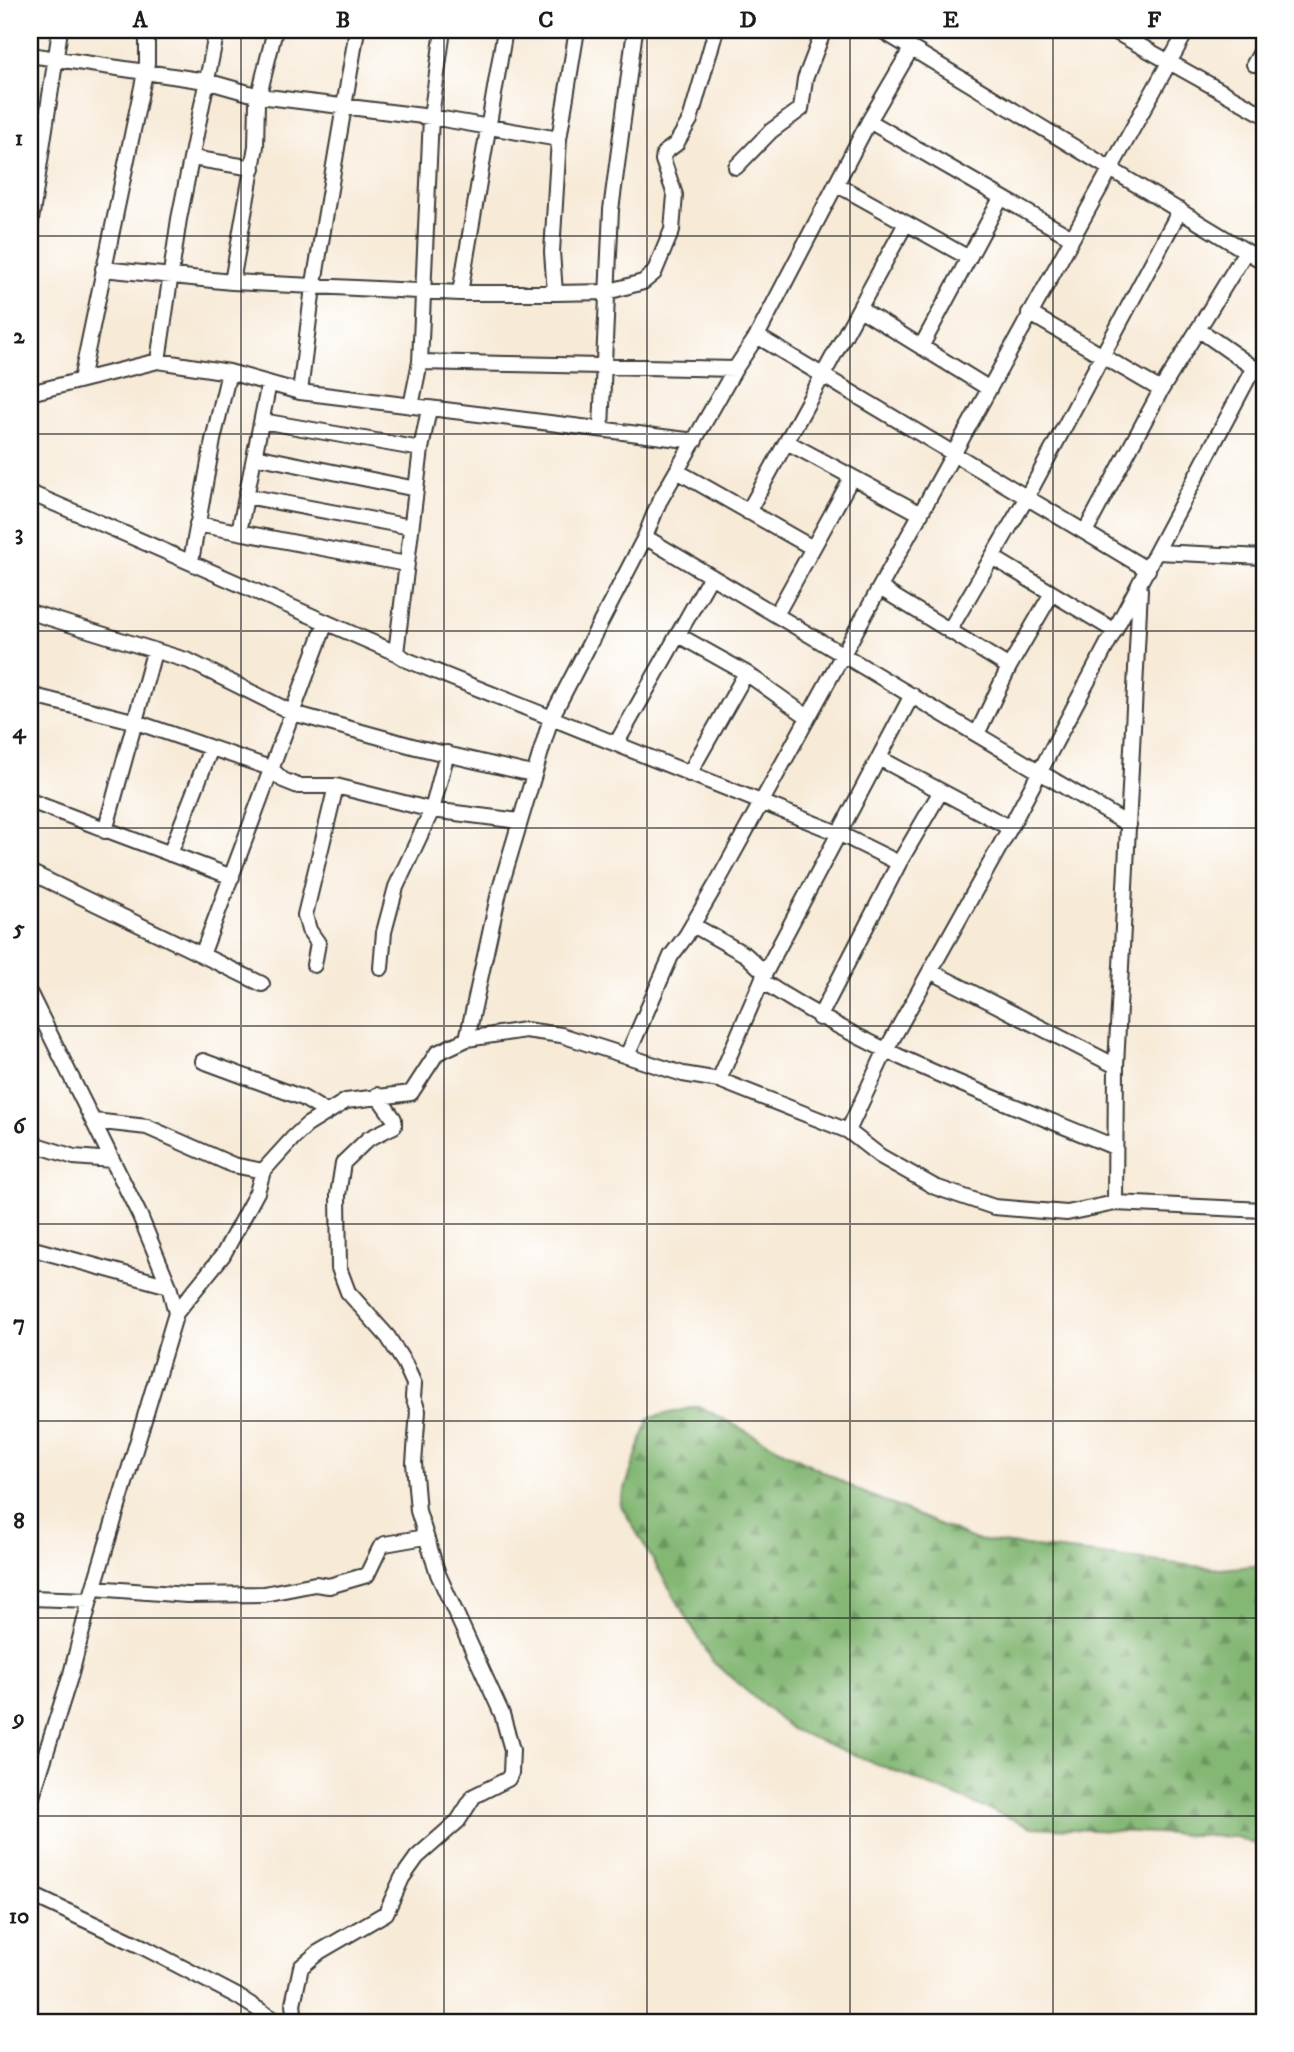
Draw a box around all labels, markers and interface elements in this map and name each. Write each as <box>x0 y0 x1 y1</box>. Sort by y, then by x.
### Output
text: A <box>132 6 149 35</box>
text: B <box>336 6 350 35</box>
text: C <box>538 6 554 35</box>
text: D <box>739 6 757 35</box>
text: E <box>943 6 959 35</box>
text: F <box>1147 6 1162 35</box>
text: 1 <box>15 124 23 153</box>
text: 2 <box>13 322 25 351</box>
text: 3 <box>15 519 23 548</box>
text: 4 <box>12 717 27 746</box>
text: 5 <box>12 914 25 943</box>
text: 6 <box>13 1112 27 1141</box>
text: 7 <box>13 1309 25 1338</box>
text: 8 <box>13 1507 25 1536</box>
text: 9 <box>11 1704 25 1733</box>
text: 10 <box>9 1902 29 1931</box>

